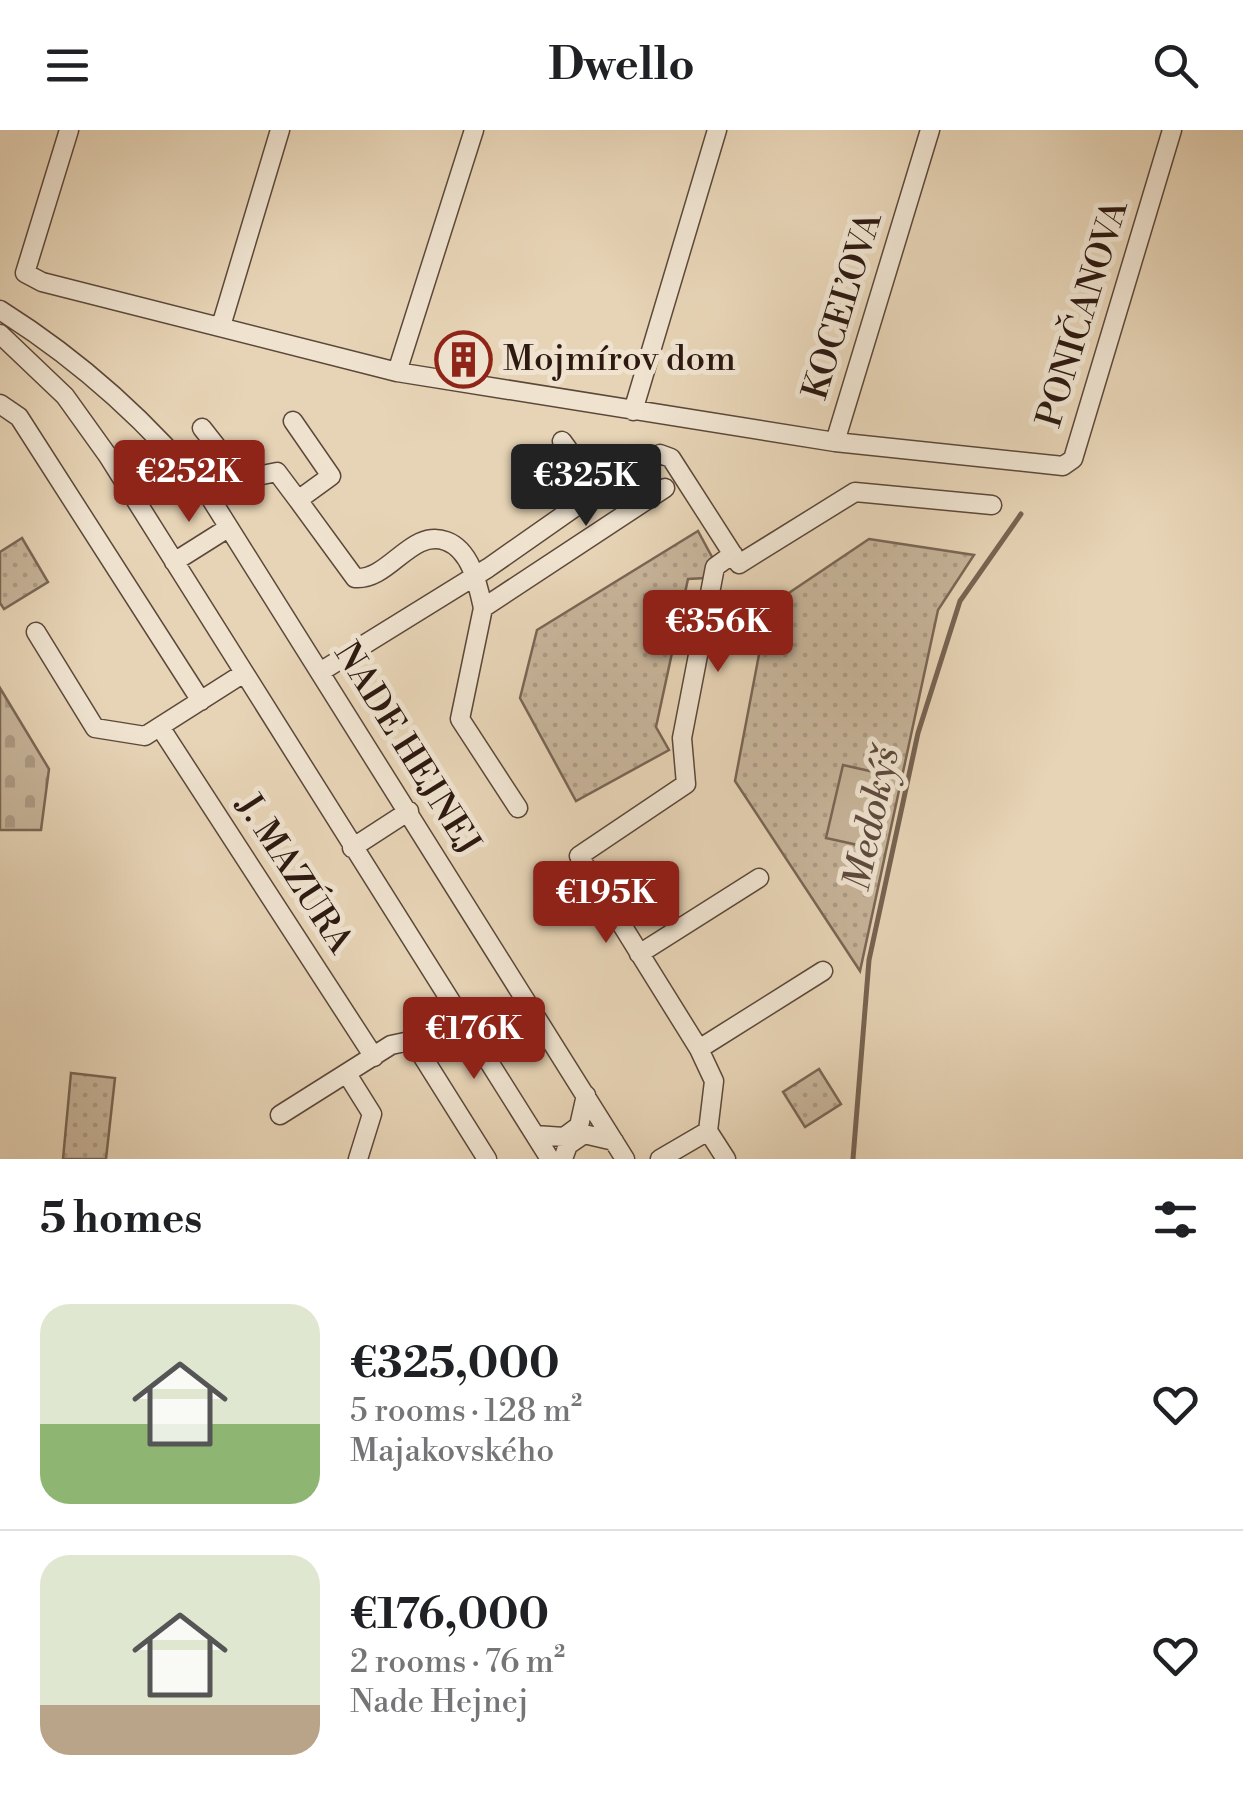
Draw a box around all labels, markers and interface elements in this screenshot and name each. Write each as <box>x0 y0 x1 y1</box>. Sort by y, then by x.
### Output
text: Dwello <box>548 37 695 94</box>
icon: menu <box>40 38 95 93</box>
icon: search <box>1148 38 1203 93</box>
street label: PONIČANOVA <box>1026 194 1138 432</box>
street label: KOCEĽOVA <box>794 206 892 405</box>
building icon: Mojmírov dom <box>434 329 494 389</box>
place label: Mojmírov dom <box>503 338 736 381</box>
pin: €252K <box>119 440 259 525</box>
pin: €325K <box>516 444 656 529</box>
text: €252K <box>136 452 242 492</box>
text: €325K <box>533 456 639 496</box>
pin: €356K <box>648 590 788 675</box>
text: €356K <box>665 602 771 642</box>
street label: NADE HEJNEJ <box>324 635 490 863</box>
water label: Medokýš <box>834 739 911 895</box>
street label: J. MAZÚRA <box>226 784 364 962</box>
pin: €195K <box>536 861 676 946</box>
text: €195K <box>555 873 657 913</box>
pin: €176K <box>404 997 544 1082</box>
text: €176K <box>425 1009 523 1049</box>
icon: filters <box>1148 1192 1203 1247</box>
text: 5 homes <box>40 1193 202 1246</box>
text: €325,000 <box>350 1338 559 1391</box>
icon: home <box>120 1344 240 1464</box>
icon: heart <box>1148 1377 1203 1432</box>
text: 5 rooms · 128 m² <box>350 1391 582 1431</box>
text: Majakovského <box>350 1431 554 1471</box>
text: €176,000 <box>350 1589 549 1642</box>
icon: home <box>120 1595 240 1715</box>
icon: heart <box>1148 1628 1203 1683</box>
text: 2 rooms · 76 m² <box>350 1642 565 1682</box>
text: Nade Hejnej <box>350 1682 529 1722</box>

